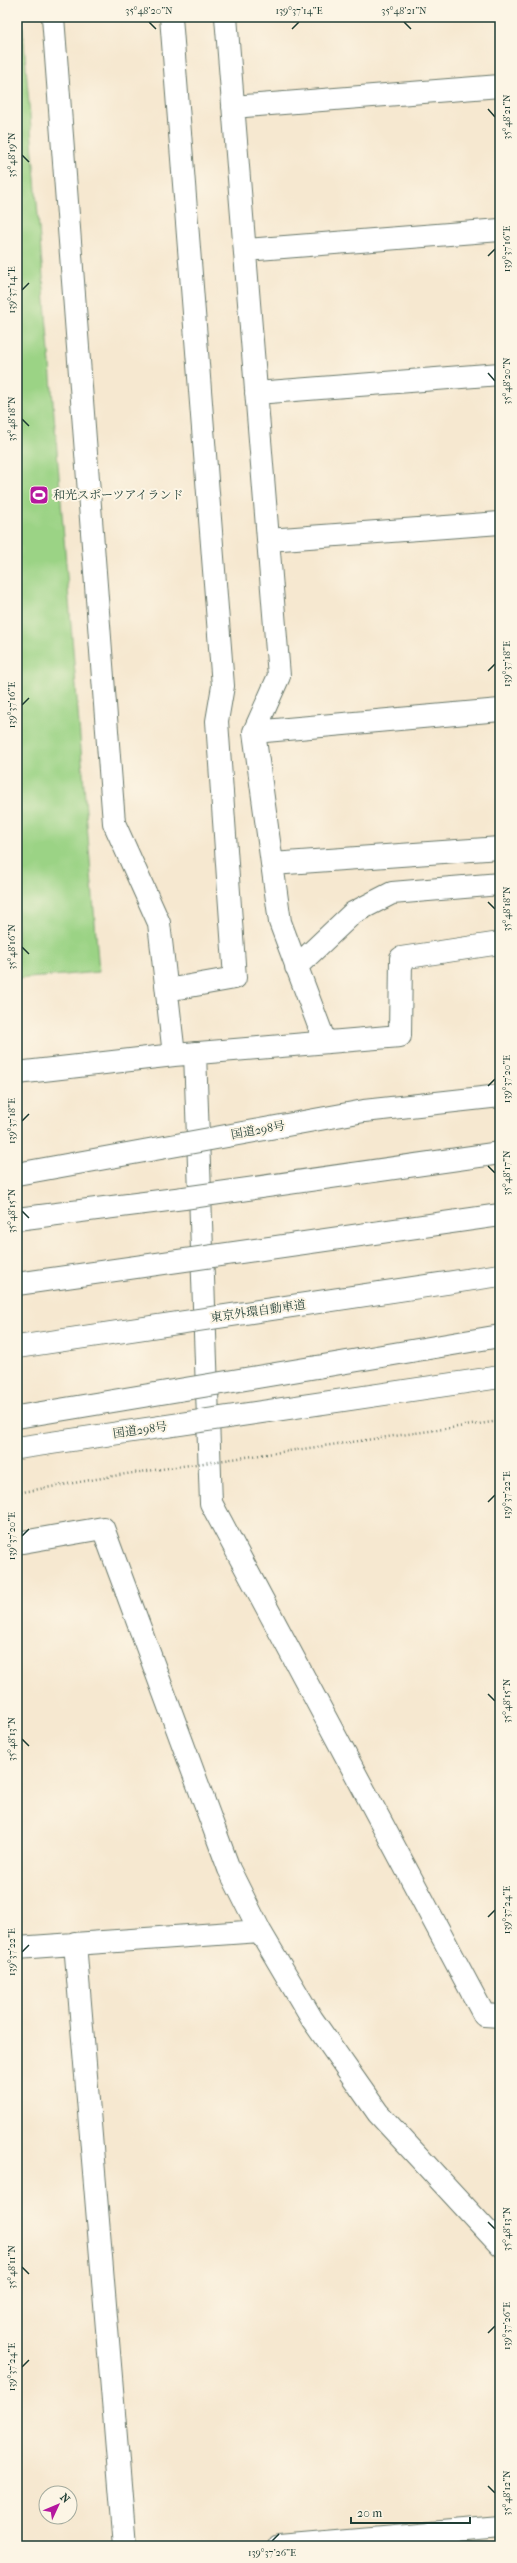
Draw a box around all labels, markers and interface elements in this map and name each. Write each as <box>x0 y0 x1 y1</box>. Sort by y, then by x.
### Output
text: 35°48'20"N <box>125 5 173 17</box>
text: 139°37'14"E <box>275 5 323 17</box>
text: 35°48'21"N <box>381 5 427 17</box>
text: 35°48'21"N <box>501 94 513 140</box>
text: 35°48'19"N <box>6 132 18 178</box>
text: 139°37'16"E <box>501 226 513 272</box>
text: 139°37'14"E <box>6 266 18 314</box>
text: 35°48'20"N <box>501 357 513 405</box>
text: 35°48'18"N <box>6 396 18 442</box>
sports icon: 和光スポーツアイランド <box>28 484 50 506</box>
place label: 和光スポーツアイランド <box>53 488 183 502</box>
text: 139°37'18"E <box>501 641 513 687</box>
text: 139°37'16"E <box>6 682 18 728</box>
text: 35°48'18"N <box>501 886 513 932</box>
text: 35°48'16"N <box>6 924 18 970</box>
text: 139°37'20"E <box>501 1055 513 1103</box>
text: 139°37'18"E <box>6 1098 18 1144</box>
street label: 国道298号 <box>230 1118 286 1142</box>
text: 35°48'17"N <box>501 1150 513 1196</box>
text: 35°48'15"N <box>6 1188 18 1233</box>
street label: 東京外環自動車道 <box>209 1297 307 1325</box>
street label: 国道298号 <box>112 1419 168 1441</box>
text: 139°37'22"E <box>501 1471 513 1519</box>
text: 139°37'20"E <box>6 1512 18 1560</box>
text: 35°48'15"N <box>501 1678 513 1723</box>
text: 35°48'13"N <box>6 1716 18 1761</box>
text: 139°37'24"E <box>501 1886 513 1934</box>
text: 139°37'22"E <box>6 1928 18 1976</box>
text: 35°48'13"N <box>501 2206 513 2251</box>
text: 35°48'11"N <box>6 2245 18 2289</box>
text: 139°37'26"E <box>501 2302 513 2350</box>
text: 139°37'24"E <box>6 2343 18 2391</box>
text: 35°48'12"N <box>501 2470 513 2516</box>
north arrow <box>38 2485 78 2525</box>
text: N <box>57 2491 73 2506</box>
scale bar <box>351 2499 470 2525</box>
text: 20 m <box>357 2506 382 2520</box>
text: 139°37'26"E <box>248 2547 296 2559</box>

